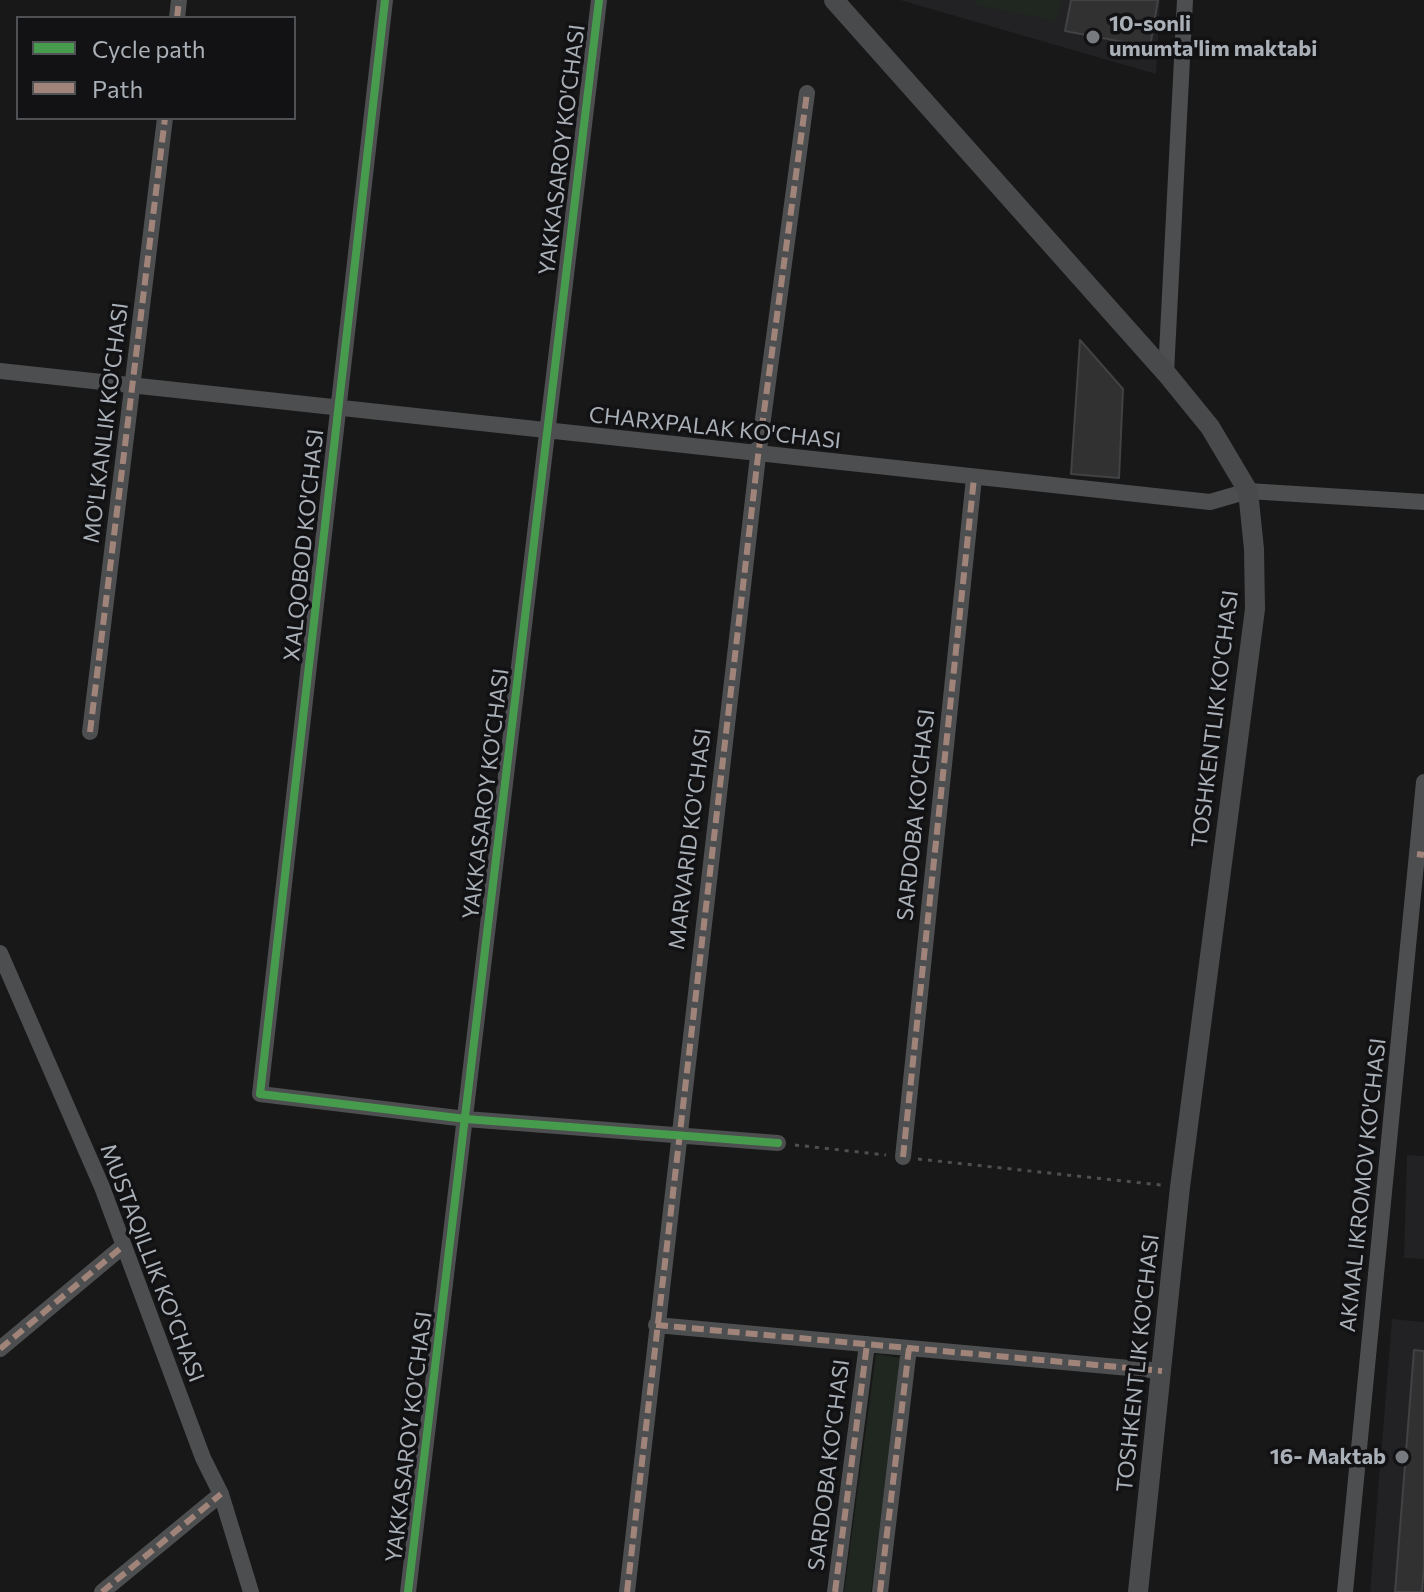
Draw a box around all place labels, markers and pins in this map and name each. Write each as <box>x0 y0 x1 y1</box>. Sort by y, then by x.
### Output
place label: 10-sonli umumta'lim maktabi <box>1109 11 1317 62</box>
marker: 10-sonli umumta'lim maktabi <box>1084 28 1102 46</box>
place label: 16- Maktab <box>1270 1444 1386 1470</box>
marker: 16- Maktab <box>1393 1448 1411 1466</box>

